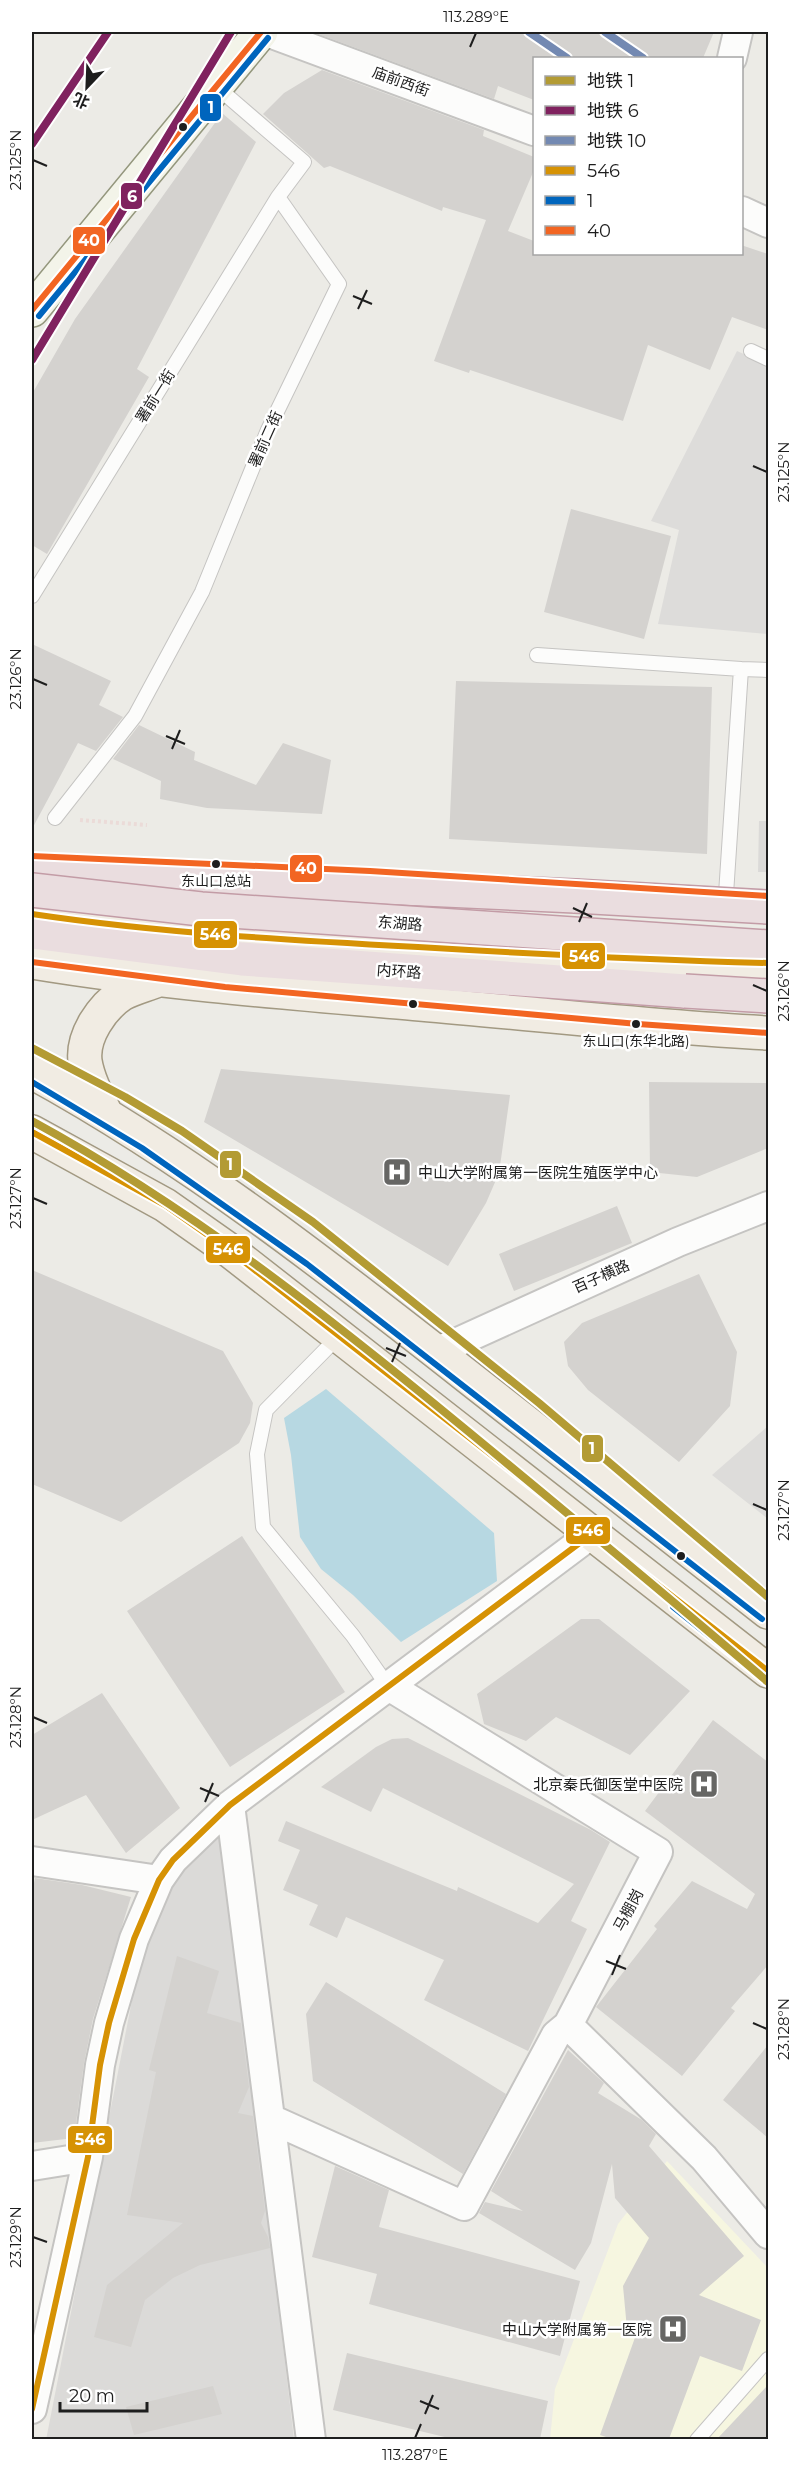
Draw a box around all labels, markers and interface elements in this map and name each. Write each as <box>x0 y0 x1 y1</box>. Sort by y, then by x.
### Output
text: 113.289°E <box>443 7 509 26</box>
north arrow <box>57 57 117 117</box>
legend <box>533 57 743 255</box>
street label: 庙前西街 <box>370 62 432 100</box>
text: 地铁 1 <box>587 70 634 92</box>
text: 北 <box>70 88 92 112</box>
line badge: 1 <box>199 93 222 122</box>
text: 1 <box>208 98 214 117</box>
text: 地铁 6 <box>587 100 639 122</box>
unlabelled marker <box>177 121 189 133</box>
text: 23.125°N <box>6 130 25 190</box>
text: 地铁 10 <box>587 130 646 152</box>
text: 546 <box>587 160 620 182</box>
line badge: 6 <box>120 182 143 210</box>
text: 6 <box>127 187 137 206</box>
text: 1 <box>587 190 594 212</box>
text: 40 <box>587 220 611 242</box>
line badge: 40 <box>72 226 106 255</box>
text: 40 <box>78 231 100 250</box>
street label: 署前一街 <box>131 366 179 426</box>
street label: 署前二街 <box>244 408 286 470</box>
text: 23.125°N <box>774 442 793 502</box>
text: 23.126°N <box>6 648 25 710</box>
line badge: 40 <box>289 854 323 883</box>
marker: 东山口总站 <box>210 858 222 870</box>
text: 40 <box>295 859 317 878</box>
place label: 东山口总站 <box>181 872 251 890</box>
street label: 东湖路 <box>377 912 423 934</box>
line badge: 546 <box>193 920 238 949</box>
text: 546 <box>200 925 230 944</box>
line badge: 546 <box>561 942 606 970</box>
text: 546 <box>569 947 599 966</box>
street label: 内环路 <box>376 960 422 982</box>
text: 23.126°N <box>774 960 793 1022</box>
unlabelled marker <box>407 998 419 1010</box>
marker: 东山口(东华北路) <box>630 1018 642 1030</box>
place label: 东山口(东华北路) <box>582 1032 690 1050</box>
line badge: 1 <box>219 1150 242 1179</box>
text: 1 <box>227 1155 233 1174</box>
hospital icon: 中山大学附属第一医院生殖医学中心 <box>381 1156 413 1188</box>
place label: 中山大学附属第一医院生殖医学中心 <box>418 1163 658 1182</box>
text: 23.127°N <box>6 1167 25 1229</box>
line badge: 546 <box>205 1235 251 1264</box>
text: 546 <box>213 1240 243 1259</box>
street label: 百子横路 <box>570 1255 632 1297</box>
line badge: 1 <box>581 1434 604 1463</box>
text: 1 <box>589 1439 595 1458</box>
text: 23.127°N <box>774 1479 793 1541</box>
line badge: 546 <box>565 1516 611 1545</box>
text: 546 <box>573 1521 603 1540</box>
unlabelled marker <box>675 1550 687 1562</box>
text: 23.128°N <box>6 1686 25 1748</box>
hospital icon: 北京秦氏御医堂中医院 <box>688 1768 720 1800</box>
place label: 北京秦氏御医堂中医院 <box>533 1775 683 1794</box>
street label: 马棚岗 <box>609 1886 647 1934</box>
text: 23.128°N <box>774 1998 793 2060</box>
line badge: 546 <box>67 2125 113 2154</box>
text: 546 <box>75 2130 105 2149</box>
text: 23.129°N <box>6 2206 25 2268</box>
hospital icon: 中山大学附属第一医院 <box>657 2313 689 2345</box>
place label: 中山大学附属第一医院 <box>502 2320 652 2339</box>
scale bar <box>60 2375 147 2413</box>
text: 20 m <box>69 2385 115 2407</box>
text: 113.287°E <box>382 2445 448 2464</box>

